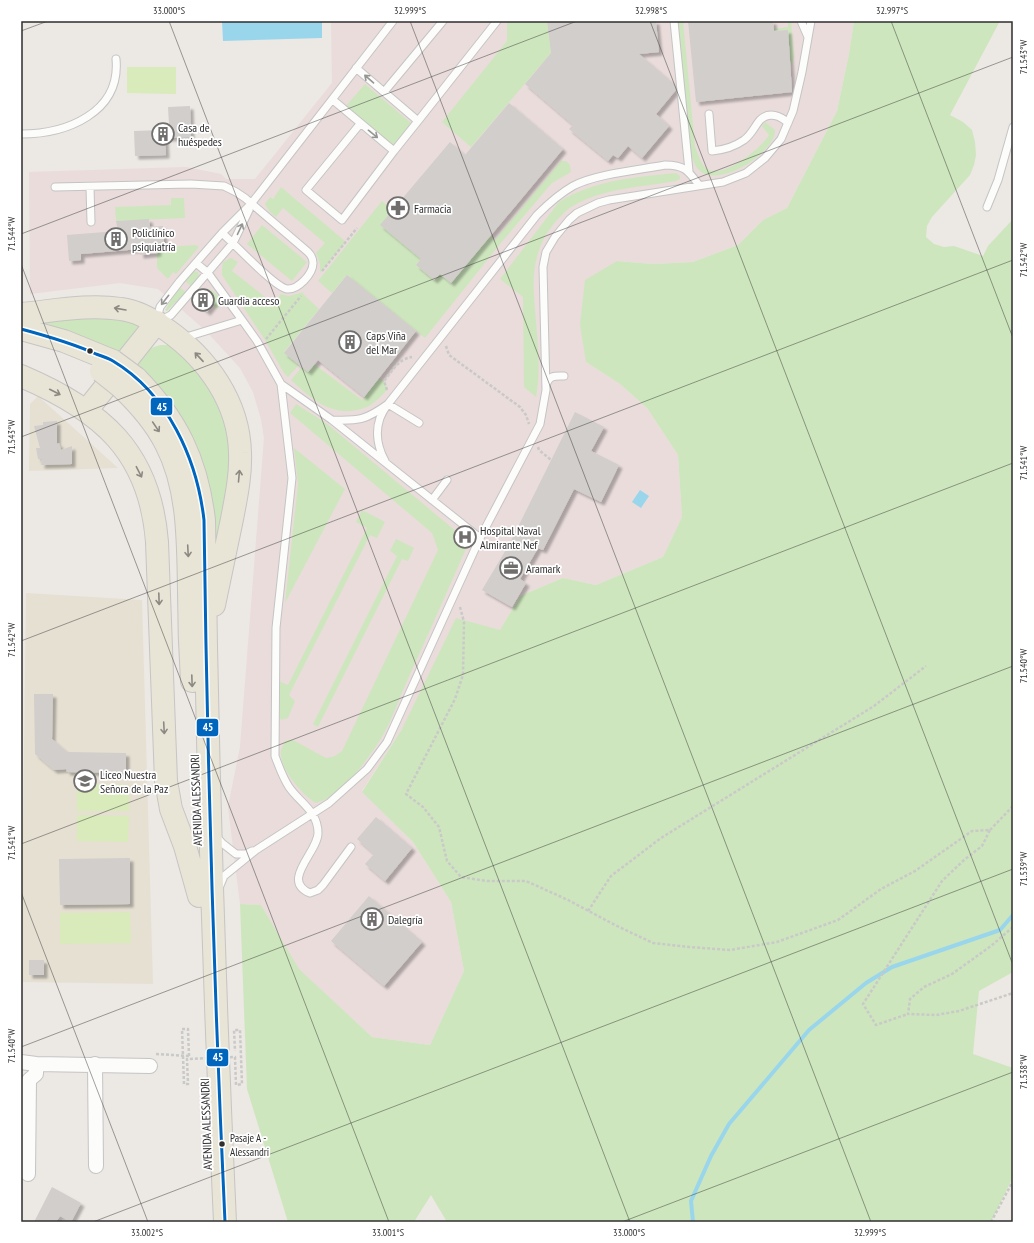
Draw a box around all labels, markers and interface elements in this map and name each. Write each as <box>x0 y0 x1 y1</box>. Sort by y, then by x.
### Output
text: 33.000°S <box>153 4 185 17</box>
text: 32.999°S <box>394 4 426 17</box>
text: 32.998°S <box>635 4 667 17</box>
text: 32.997°S <box>876 4 908 17</box>
text: 71.543°W <box>1017 40 1030 74</box>
one-way arrow <box>364 74 375 83</box>
place label: Casa de huéspedes <box>178 120 222 149</box>
building icon: Casa de huéspedes <box>150 121 176 147</box>
one-way arrow <box>368 130 378 139</box>
pharmacy icon: Farmacia <box>385 195 411 221</box>
place label: Farmacia <box>414 201 452 216</box>
text: 71.544°W <box>5 217 18 251</box>
one-way arrow <box>237 224 244 236</box>
place label: Policlínico psiquiatría <box>132 225 176 254</box>
building icon: Policlínico psiquiatría <box>103 226 129 252</box>
text: 71.542°W <box>1017 243 1030 277</box>
building icon: Guardia acceso <box>190 287 216 313</box>
place label: Guardia acceso <box>218 293 279 308</box>
one-way arrow <box>161 295 170 306</box>
one-way arrow <box>114 305 127 313</box>
place label: Caps Viña del Mar <box>366 328 406 357</box>
building icon: Caps Viña del Mar <box>337 329 363 355</box>
unlabelled marker <box>85 346 95 356</box>
one-way arrow <box>194 352 204 362</box>
one-way arrow <box>49 389 61 396</box>
line badge: 45 <box>150 397 173 416</box>
text: 45 <box>157 400 167 414</box>
text: 71.543°W <box>5 420 18 454</box>
one-way arrow <box>152 421 160 432</box>
text: 71.541°W <box>1017 446 1030 480</box>
one-way arrow <box>136 465 143 477</box>
one-way arrow <box>235 470 242 483</box>
place label: Hospital Naval Almirante Nef <box>480 523 541 552</box>
hospital icon: Hospital Naval Almirante Nef <box>452 524 478 550</box>
one-way arrow <box>184 544 191 557</box>
office icon: Aramark <box>498 555 524 581</box>
place label: Aramark <box>526 561 561 576</box>
one-way arrow <box>156 592 163 605</box>
text: 71.542°W <box>5 623 18 657</box>
text: 71.540°W <box>1017 649 1030 683</box>
one-way arrow <box>188 674 195 687</box>
line badge: 45 <box>196 718 219 737</box>
text: 45 <box>203 720 213 734</box>
one-way arrow <box>160 721 167 734</box>
street label: AVENIDA ALESSANDRI <box>187 754 205 846</box>
place label: Liceo Nuestra Señora de la Paz <box>100 767 168 796</box>
school or university icon: Liceo Nuestra Señora de la Paz <box>72 768 98 794</box>
text: 71.541°W <box>5 826 18 860</box>
text: 71.539°W <box>1017 852 1030 886</box>
building icon: Dalegría <box>359 906 385 932</box>
place label: Dalegría <box>388 912 423 927</box>
text: 71.540°W <box>5 1029 18 1063</box>
line badge: 45 <box>206 1048 229 1067</box>
text: 45 <box>213 1050 223 1064</box>
text: 71.538°W <box>1017 1055 1030 1089</box>
street label: AVENIDA ALESSANDRI <box>197 1078 215 1170</box>
place label: Pasaje A - Alessandri <box>230 1131 269 1159</box>
marker: Pasaje A - Alessandri <box>217 1139 227 1149</box>
text: 33.002°S <box>131 1226 163 1239</box>
text: 33.001°S <box>372 1226 404 1239</box>
text: 33.000°S <box>613 1226 645 1239</box>
text: 32.999°S <box>854 1226 886 1239</box>

